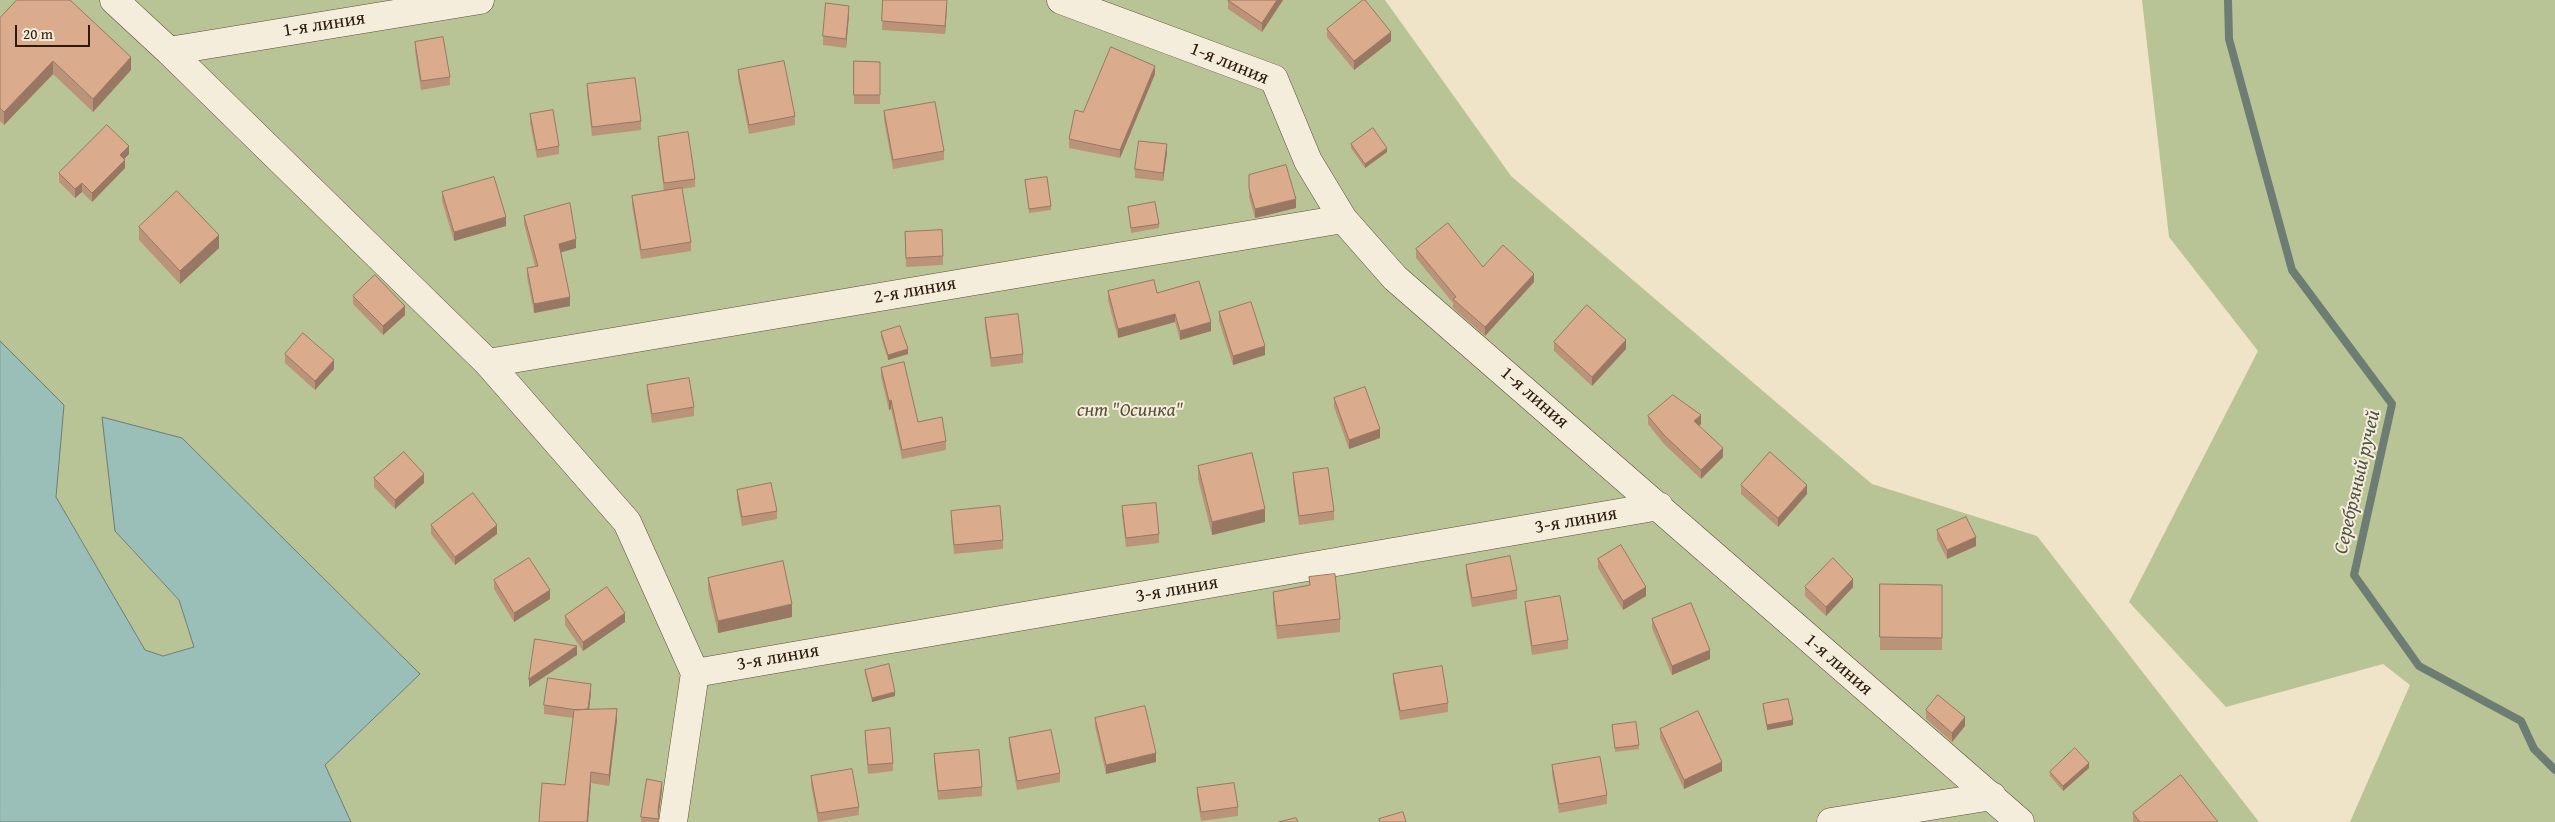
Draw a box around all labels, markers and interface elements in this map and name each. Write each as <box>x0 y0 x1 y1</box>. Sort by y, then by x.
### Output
street label: 1-я линия <box>281 7 367 43</box>
scale bar <box>18 15 92 47</box>
text: 20 m <box>23 23 53 44</box>
street label: 1-я линия <box>1186 38 1272 90</box>
street label: 2-я линия <box>872 273 958 309</box>
street label: 1-я линия <box>1495 362 1573 434</box>
park label: снт "Осинка" <box>1077 400 1183 422</box>
water label: Серебряный ручей <box>2330 408 2386 556</box>
street label: 3-я линия <box>1533 503 1619 539</box>
street label: 3-я линия <box>1134 572 1220 608</box>
street label: 1-я линия <box>1799 629 1877 701</box>
street label: 3-я линия <box>735 640 821 676</box>

